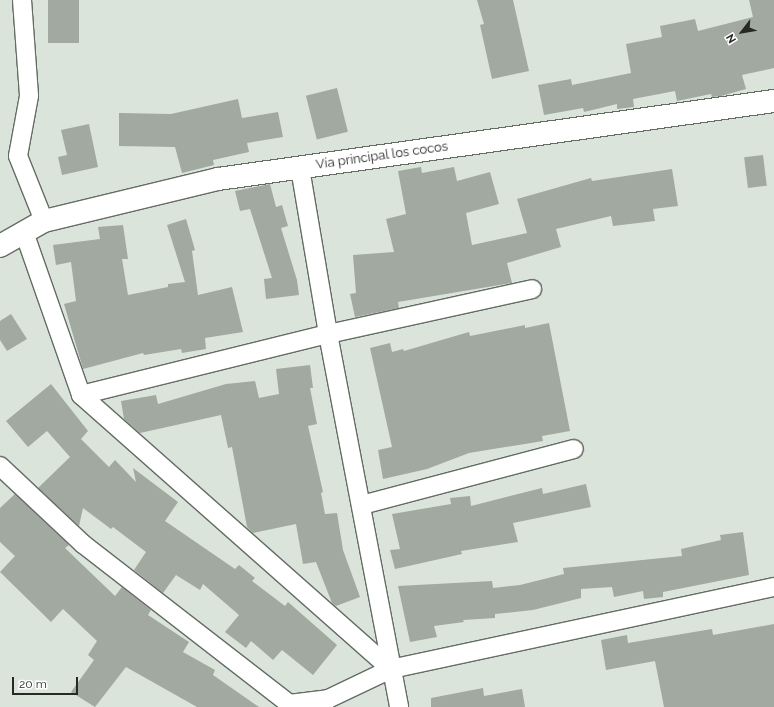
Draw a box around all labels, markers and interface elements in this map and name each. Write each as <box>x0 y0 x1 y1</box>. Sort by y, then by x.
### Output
north arrow <box>722 12 762 52</box>
text: N <box>724 31 739 45</box>
street label: Vía principal los cocos <box>315 139 449 173</box>
scale bar <box>14 669 80 695</box>
text: 20 m <box>19 677 47 691</box>

